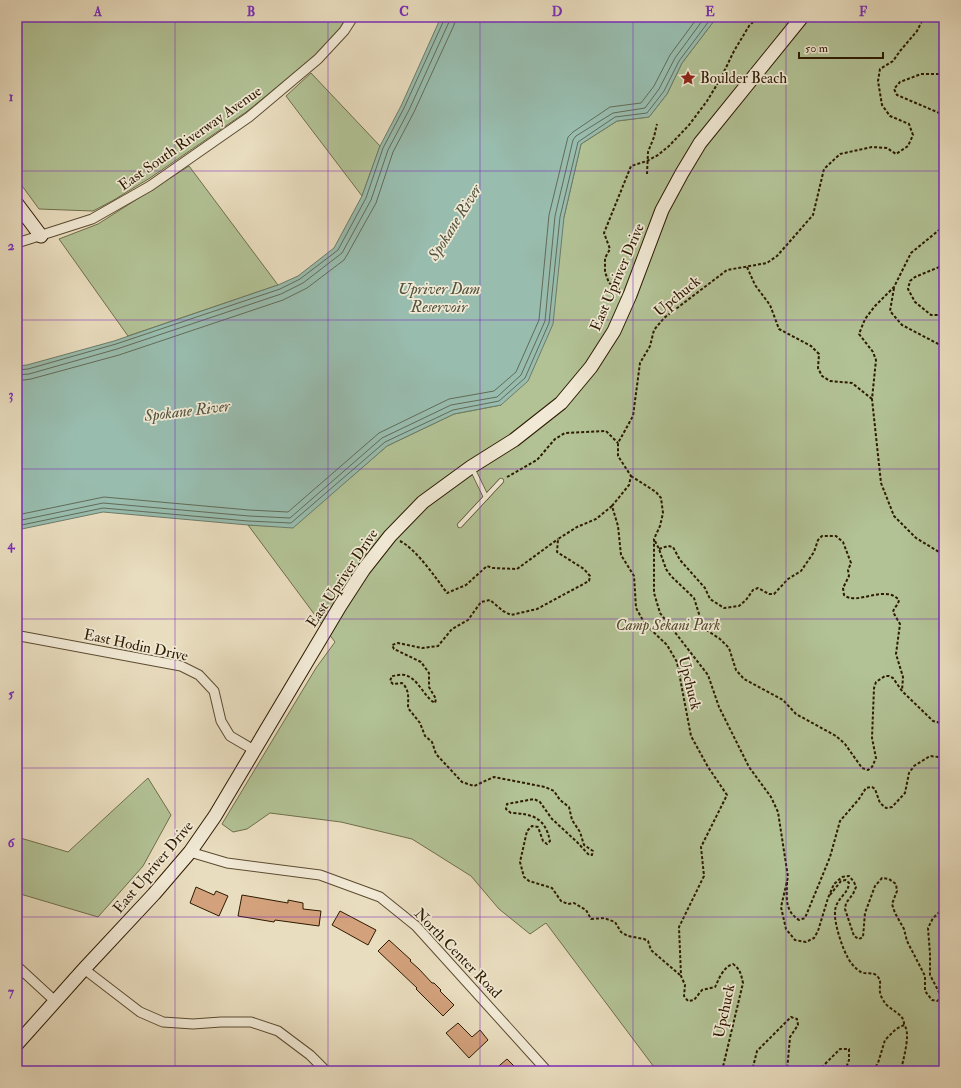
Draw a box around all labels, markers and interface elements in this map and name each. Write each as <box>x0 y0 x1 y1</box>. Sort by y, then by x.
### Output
text: A <box>93 4 103 20</box>
text: B <box>247 4 255 20</box>
text: C <box>399 4 409 20</box>
text: D <box>552 4 563 20</box>
text: E <box>705 4 715 20</box>
text: F <box>859 4 868 20</box>
scale bar <box>799 34 883 60</box>
text: 50 m <box>805 41 829 56</box>
place icon: Boulder Beach <box>679 69 697 87</box>
place label: Boulder Beach <box>700 69 787 88</box>
street label: East South Riverway Avenue <box>115 82 266 195</box>
text: 1 <box>9 89 14 105</box>
water label: Spokane River <box>423 180 487 265</box>
street label: East Upriver Drive <box>586 221 650 334</box>
text: 2 <box>8 238 15 254</box>
street label: Upchuck <box>650 272 705 322</box>
water label: Upriver Dam Reservoir <box>398 279 481 317</box>
text: 3 <box>9 387 14 403</box>
water label: Spokane River <box>142 396 232 426</box>
street label: East Upriver Drive <box>302 525 383 632</box>
text: 4 <box>6 537 15 553</box>
park label: Camp Sekani Park <box>616 616 720 635</box>
street label: East Hodin Drive <box>82 625 190 666</box>
street label: Upchuck <box>673 654 705 712</box>
text: 5 <box>8 686 14 702</box>
street label: East Upriver Drive <box>109 817 198 918</box>
text: 6 <box>8 835 16 851</box>
street label: North Center Road <box>410 904 506 1003</box>
street label: Upchuck <box>710 982 740 1040</box>
text: 7 <box>8 984 15 1000</box>

